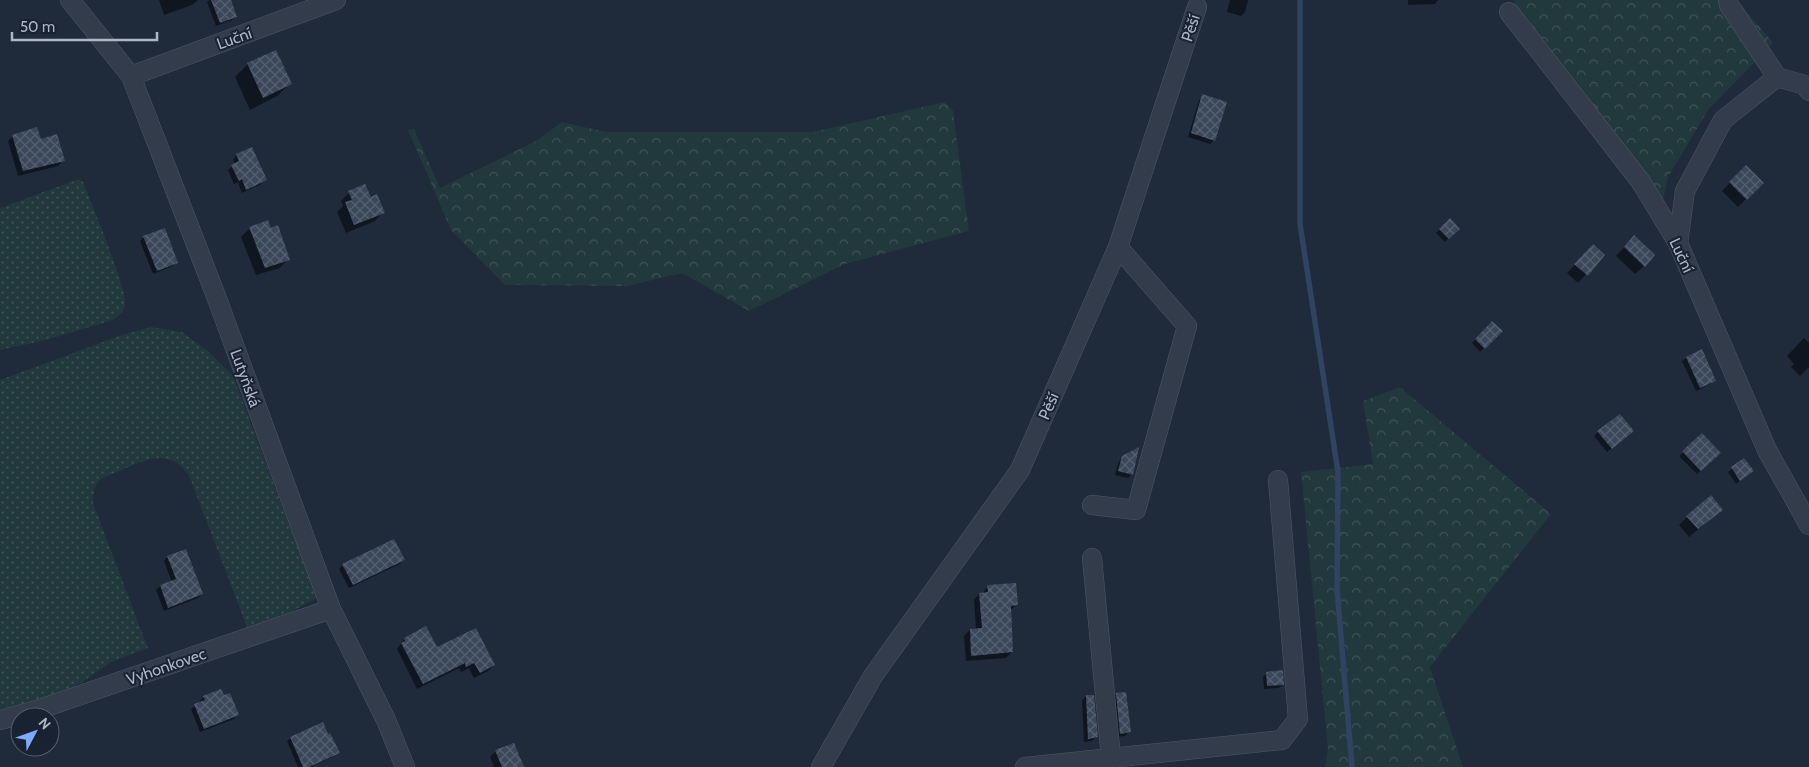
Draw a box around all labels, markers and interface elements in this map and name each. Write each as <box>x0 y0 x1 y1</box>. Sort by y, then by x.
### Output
scale bar <box>12 10 158 42</box>
street label: Pěší <box>1177 12 1204 44</box>
text: 50 m <box>20 18 55 36</box>
street label: Luční <box>214 23 255 54</box>
street label: Luční <box>1665 235 1698 276</box>
street label: Lutyňská <box>226 347 265 410</box>
street label: Pěší <box>1034 389 1063 423</box>
street label: Vyhonkovec <box>124 644 208 689</box>
north arrow <box>10 707 60 757</box>
text: N <box>35 714 55 733</box>

